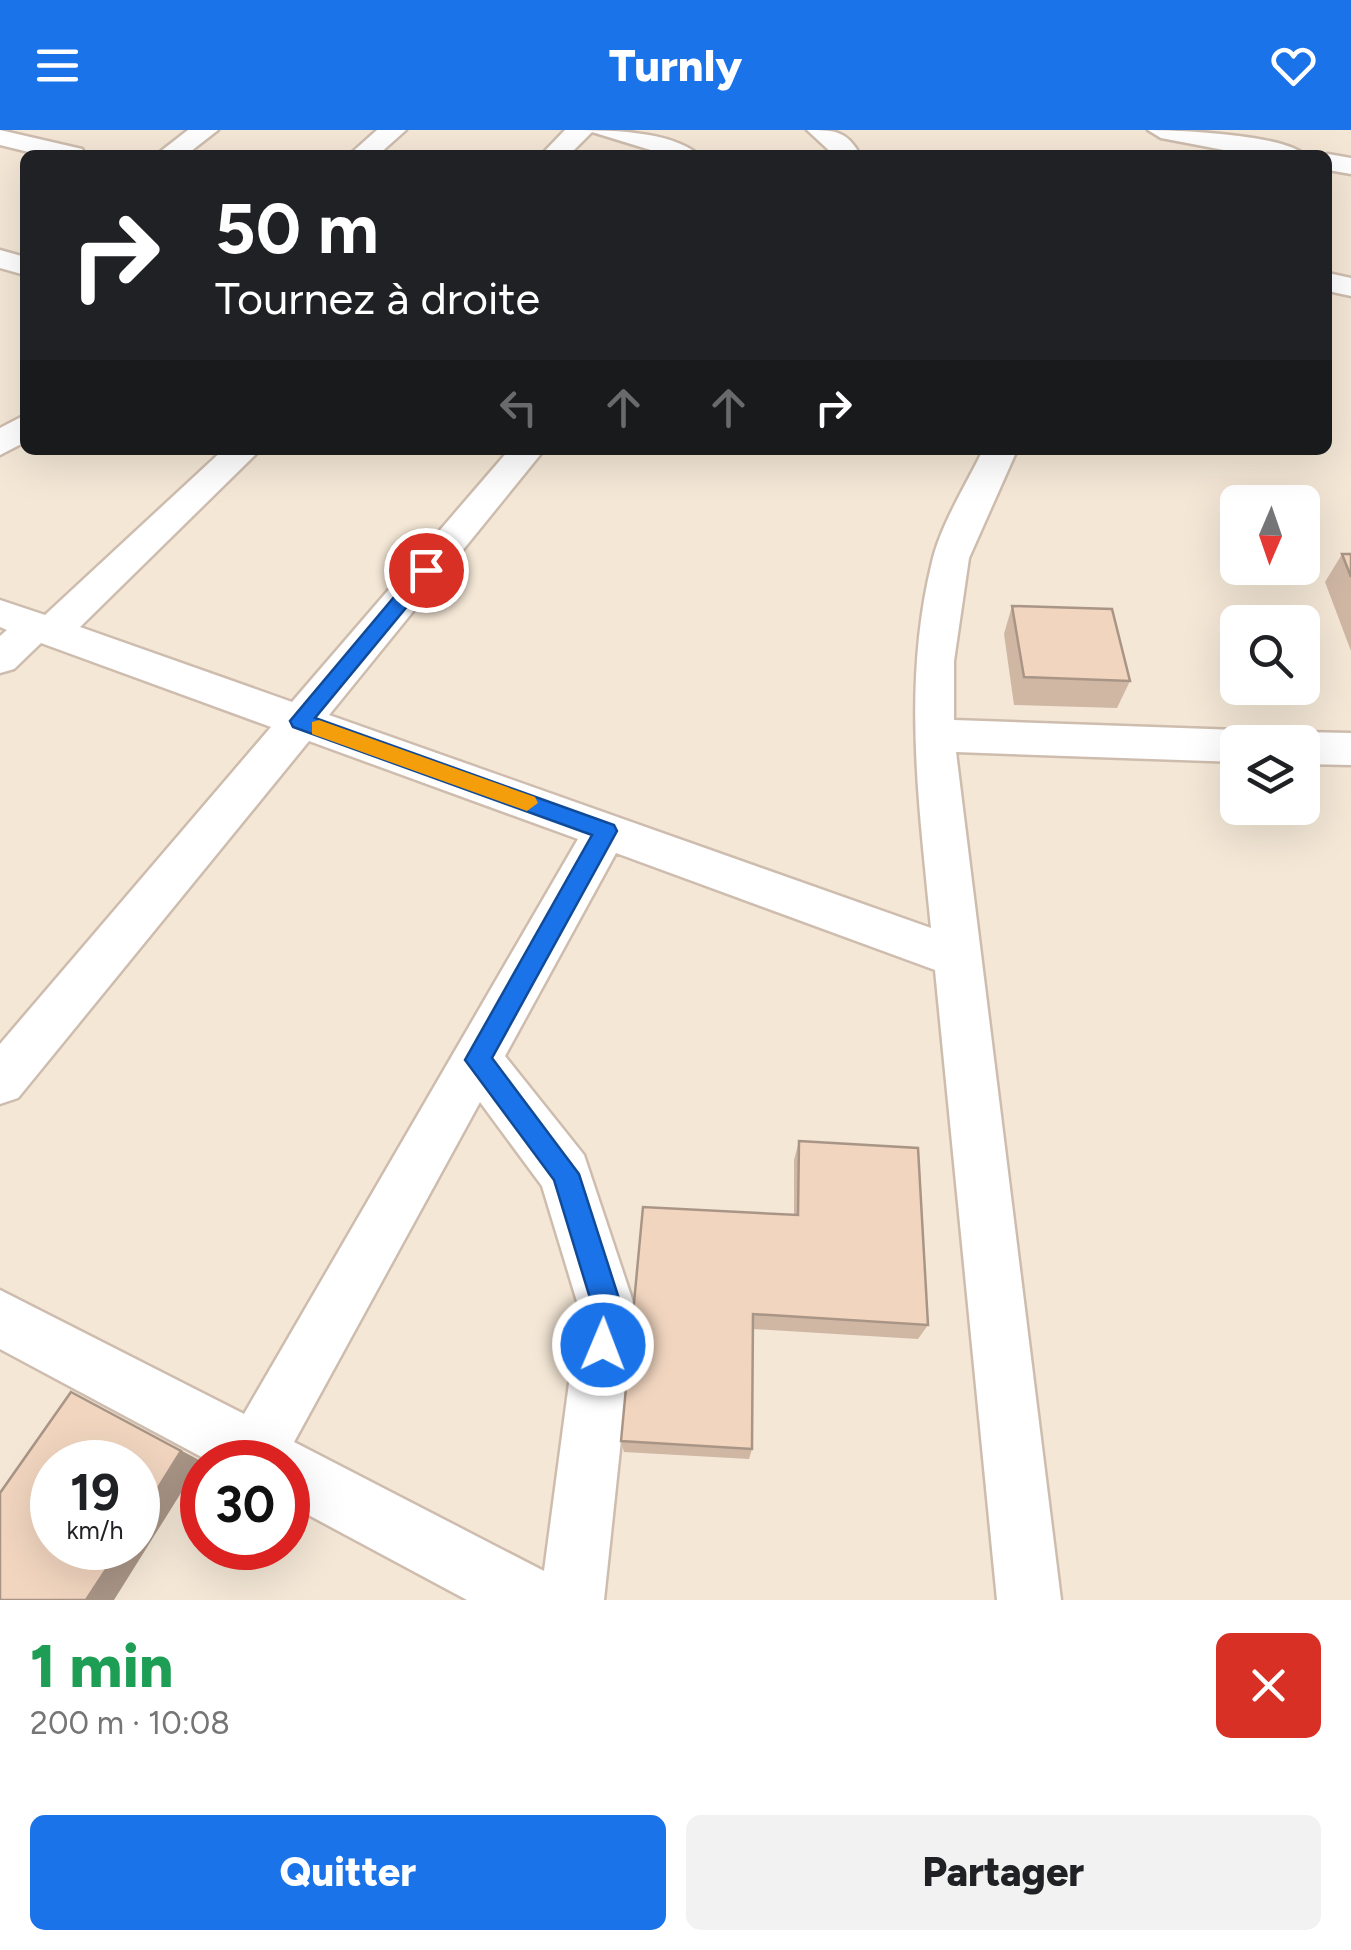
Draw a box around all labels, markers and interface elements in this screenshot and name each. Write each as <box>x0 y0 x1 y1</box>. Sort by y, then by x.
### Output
icon: menu <box>30 38 85 93</box>
text: Turnly <box>609 38 742 92</box>
icon: heart <box>1266 38 1321 93</box>
text: 50 m <box>215 186 379 271</box>
icon: right <box>50 190 180 320</box>
text: Tournez à droite <box>215 271 540 325</box>
icon: left <box>491 380 546 435</box>
icon: ahead <box>596 380 651 435</box>
icon: ahead <box>701 380 756 435</box>
icon: right <box>806 380 861 435</box>
north arrow <box>1220 485 1320 585</box>
map controls <box>1220 485 1320 825</box>
pin <box>384 528 469 613</box>
icon: arrive <box>399 543 454 598</box>
button: search <box>1220 605 1320 705</box>
button: layers <box>1220 725 1320 825</box>
position arrow <box>551 1293 655 1397</box>
speed limit sign: 30 <box>180 1440 310 1570</box>
text: 19 <box>70 1462 120 1523</box>
text: km/h <box>66 1515 124 1545</box>
text: 1 min <box>30 1630 173 1702</box>
button: close <box>1216 1633 1321 1738</box>
text: 200 m · 10:08 <box>30 1704 230 1742</box>
button: Quitter <box>30 1815 666 1930</box>
button: Partager <box>686 1815 1321 1930</box>

